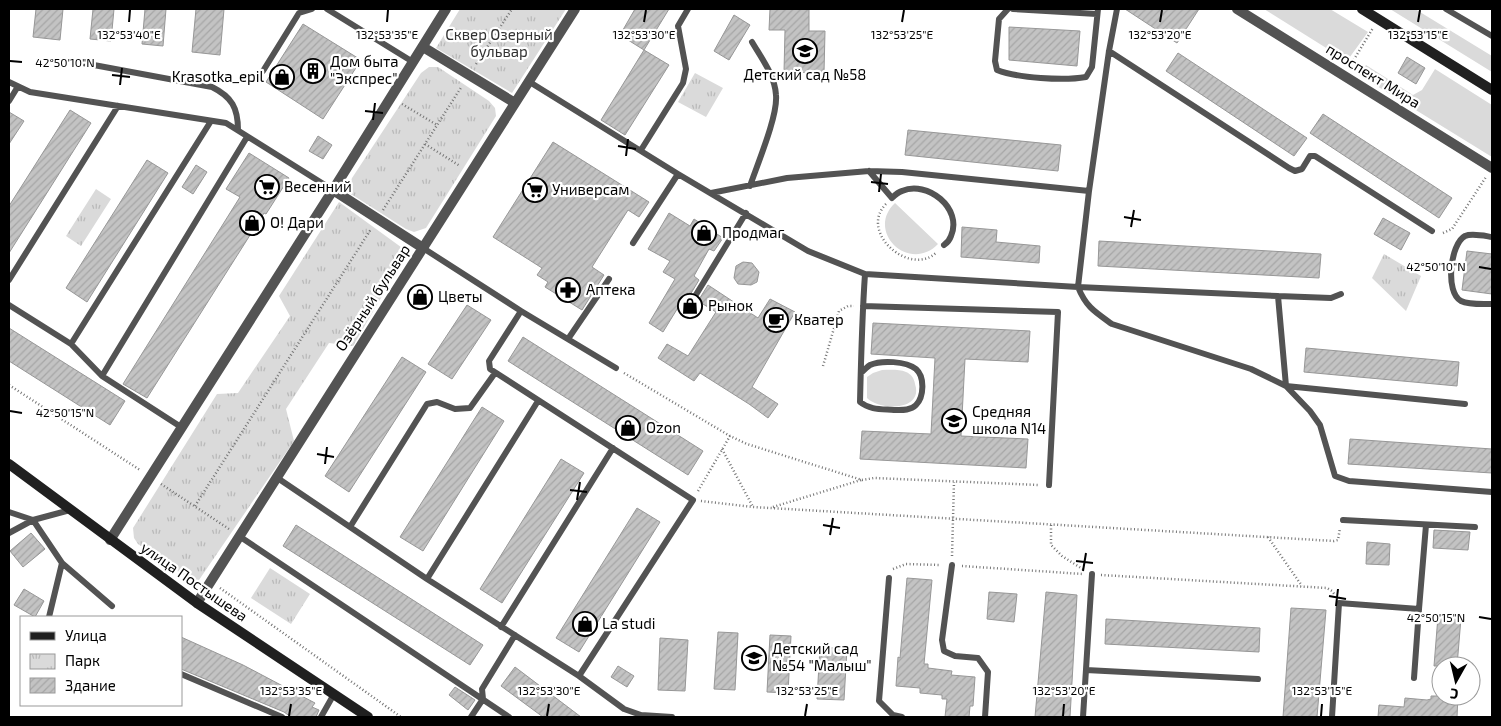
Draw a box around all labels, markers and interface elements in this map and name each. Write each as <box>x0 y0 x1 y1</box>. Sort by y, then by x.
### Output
park label: Сквер Озерный бульвар <box>445 25 553 61</box>
text: 132°53'40"E <box>97 27 161 41</box>
text: 132°53'35"E <box>356 27 418 41</box>
text: 132°53'30"E <box>612 27 676 41</box>
text: 132°53'25"E <box>871 27 933 41</box>
text: 132°53'20"E <box>1128 27 1192 41</box>
text: 132°53'15"E <box>1388 27 1448 41</box>
school or university icon: Детский сад №58 <box>792 38 818 64</box>
street label: проспект Мира <box>1323 39 1424 111</box>
place label: Дом быта "Экспрес" <box>330 52 399 87</box>
text: 42°50'10"N <box>35 55 95 69</box>
building icon: Дом быта "Экспрес" <box>300 58 326 84</box>
shop icon: Krasotka_epil <box>269 64 295 90</box>
place label: Детский сад №58 <box>744 65 866 83</box>
place label: Krasotka_epil <box>172 67 265 85</box>
supermarket icon: Весенний <box>254 174 280 200</box>
place label: Весенний <box>284 177 352 195</box>
supermarket icon: Универсам <box>522 177 548 203</box>
place label: Универсам <box>552 180 630 198</box>
shop icon: О! Дари <box>239 210 265 236</box>
place label: О! Дари <box>270 213 324 231</box>
shop icon: Продмаг <box>691 220 717 246</box>
place label: Продмаг <box>722 223 784 241</box>
street label: Озёрный бульвар <box>331 241 414 355</box>
text: 42°50'10"N <box>1406 259 1466 273</box>
pharmacy icon: Аптека <box>555 277 581 303</box>
place label: Аптека <box>586 280 636 298</box>
shop icon: Цветы <box>407 284 433 310</box>
place label: Цветы <box>438 287 483 305</box>
shop icon: Рынок <box>677 293 703 319</box>
place label: Рынок <box>708 296 753 314</box>
cafe icon: Кватер <box>763 307 789 333</box>
place label: Кватер <box>794 310 844 328</box>
place label: Средняя школа N14 <box>972 402 1046 437</box>
text: 42°50'15"N <box>36 405 94 419</box>
school or university icon: Средняя школа N14 <box>941 408 967 434</box>
shop icon: Ozon <box>615 415 641 441</box>
place label: Ozon <box>646 418 681 436</box>
street label: улица Постышева <box>137 538 251 626</box>
text: 42°50'15"N <box>1407 610 1465 624</box>
shop icon: La studi <box>572 611 598 637</box>
place label: La studi <box>602 614 656 632</box>
legend <box>20 616 182 706</box>
text: Улица <box>65 626 107 644</box>
place label: Детский сад №54 "Малыш" <box>772 639 872 674</box>
school or university icon: Детский сад №54 "Малыш" <box>741 645 767 671</box>
text: Парк <box>65 651 100 669</box>
north arrow <box>1431 656 1481 706</box>
text: Здание <box>65 676 116 694</box>
text: 132°53'35"E <box>260 683 322 697</box>
text: 132°53'30"E <box>517 683 581 697</box>
text: 132°53'25"E <box>776 683 838 697</box>
text: 132°53'20"E <box>1032 683 1096 697</box>
text: 132°53'15"E <box>1292 683 1352 697</box>
text: С <box>1449 685 1459 703</box>

